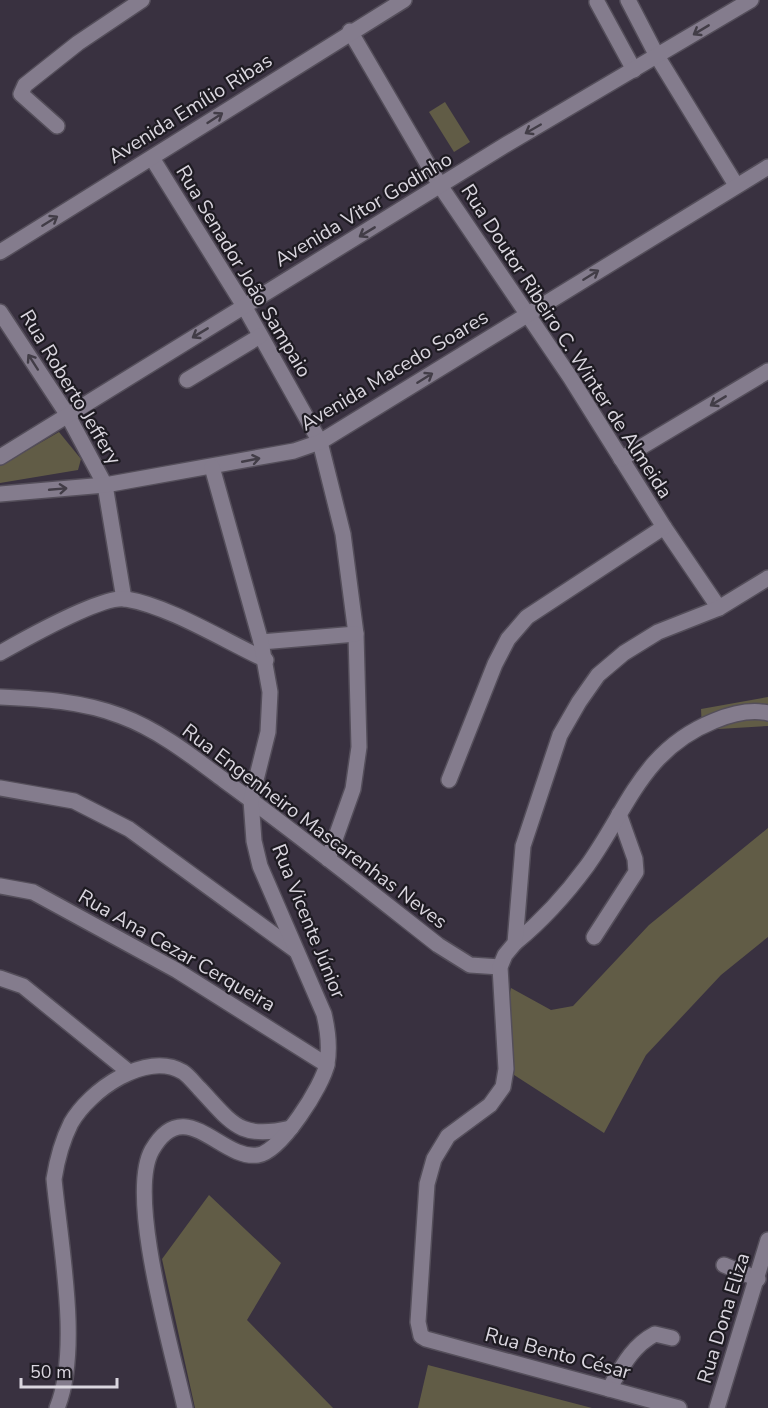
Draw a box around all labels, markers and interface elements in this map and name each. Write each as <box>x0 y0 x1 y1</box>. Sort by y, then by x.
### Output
one-way arrow <box>693 24 710 36</box>
street label: Avenida Emílio Ribas <box>103 47 277 170</box>
one-way arrow <box>206 111 223 123</box>
one-way arrow <box>525 124 542 136</box>
street label: Avenida Vitor Godinho <box>269 146 457 273</box>
street label: Rua Senador João Sampaio <box>169 160 318 382</box>
street label: Rua Doutor Ribeiro C. Winter de Almeida <box>455 179 679 504</box>
one-way arrow <box>41 215 58 227</box>
one-way arrow <box>359 226 376 238</box>
one-way arrow <box>582 269 599 281</box>
street label: Avenida Macedo Soares <box>295 304 493 437</box>
street label: Rua Roberto Jeffery <box>14 305 128 470</box>
one-way arrow <box>192 328 209 340</box>
one-way arrow <box>27 354 39 371</box>
one-way arrow <box>417 371 434 384</box>
one-way arrow <box>710 396 727 408</box>
one-way arrow <box>241 454 260 465</box>
one-way arrow <box>48 483 68 494</box>
street label: Rua Engenheiro Mascarenhas Neves <box>177 718 453 935</box>
street label: Rua Vicente Júnior <box>265 840 352 1002</box>
street label: Rua Ana Cezar Cerqueira <box>73 883 280 1018</box>
street label: Rua Dona Eliza <box>691 1249 756 1387</box>
street label: Rua Bento César <box>482 1321 634 1386</box>
scale bar <box>21 1351 117 1389</box>
text: 50 m <box>30 1360 72 1384</box>

